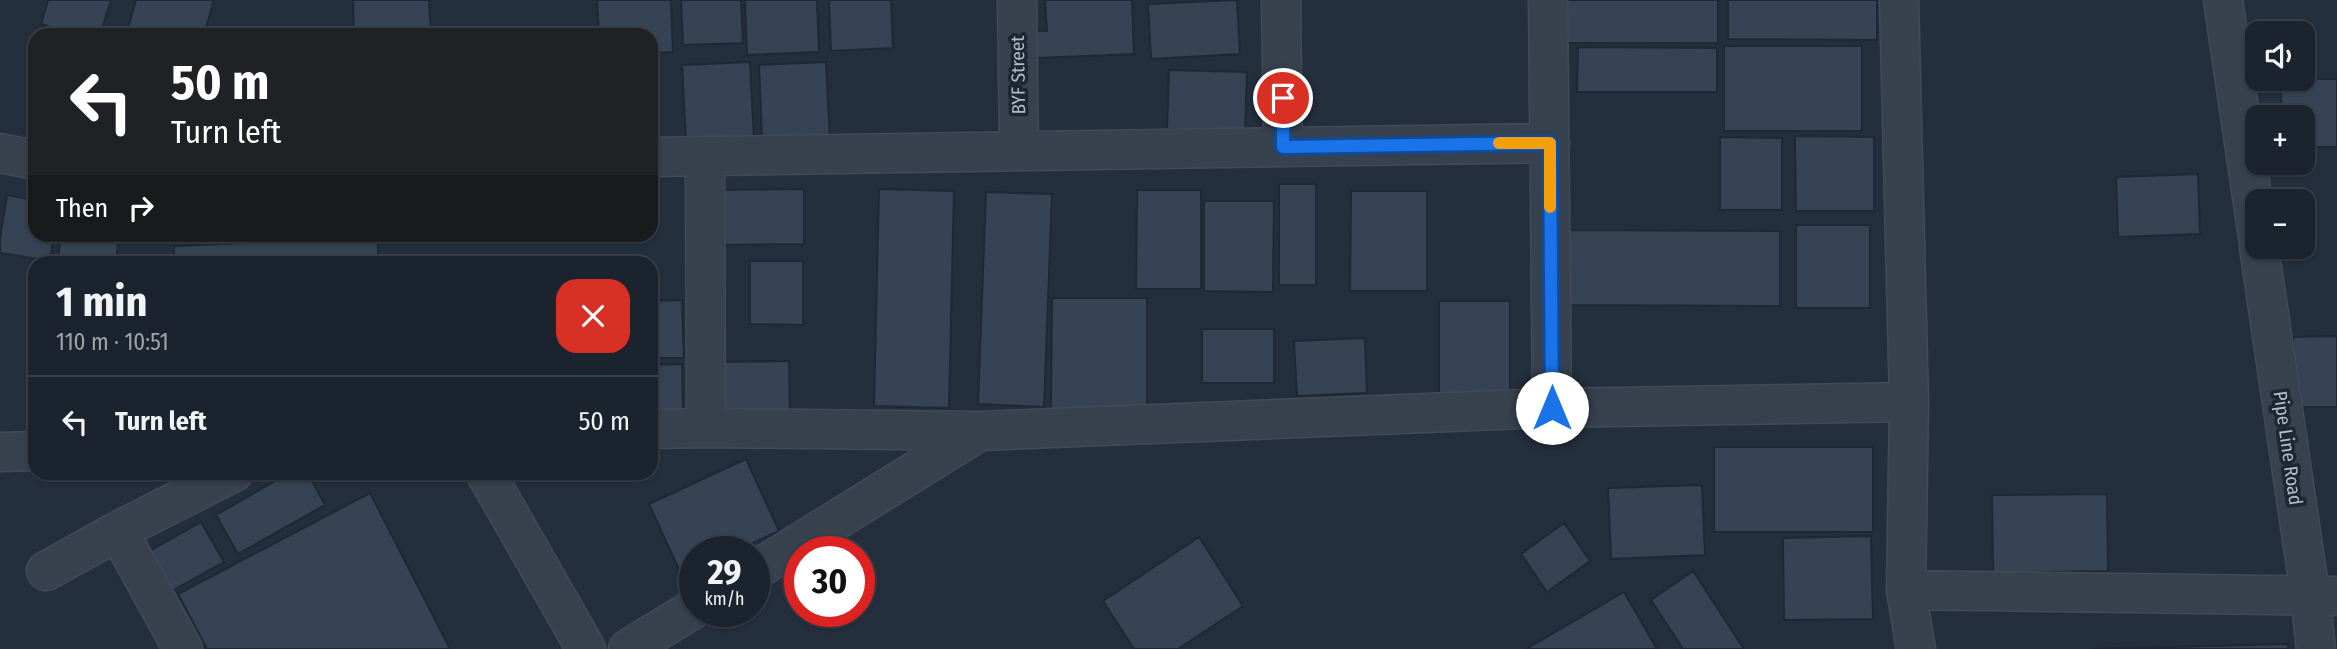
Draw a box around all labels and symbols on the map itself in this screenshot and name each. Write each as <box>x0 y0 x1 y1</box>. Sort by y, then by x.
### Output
street label: BYF Street <box>1006 35 1030 115</box>
pin <box>1253 68 1313 128</box>
position arrow <box>1515 371 1589 445</box>
street label: Pipe Line Road <box>2269 389 2307 507</box>
speed limit sign: 30 <box>784 536 875 627</box>

